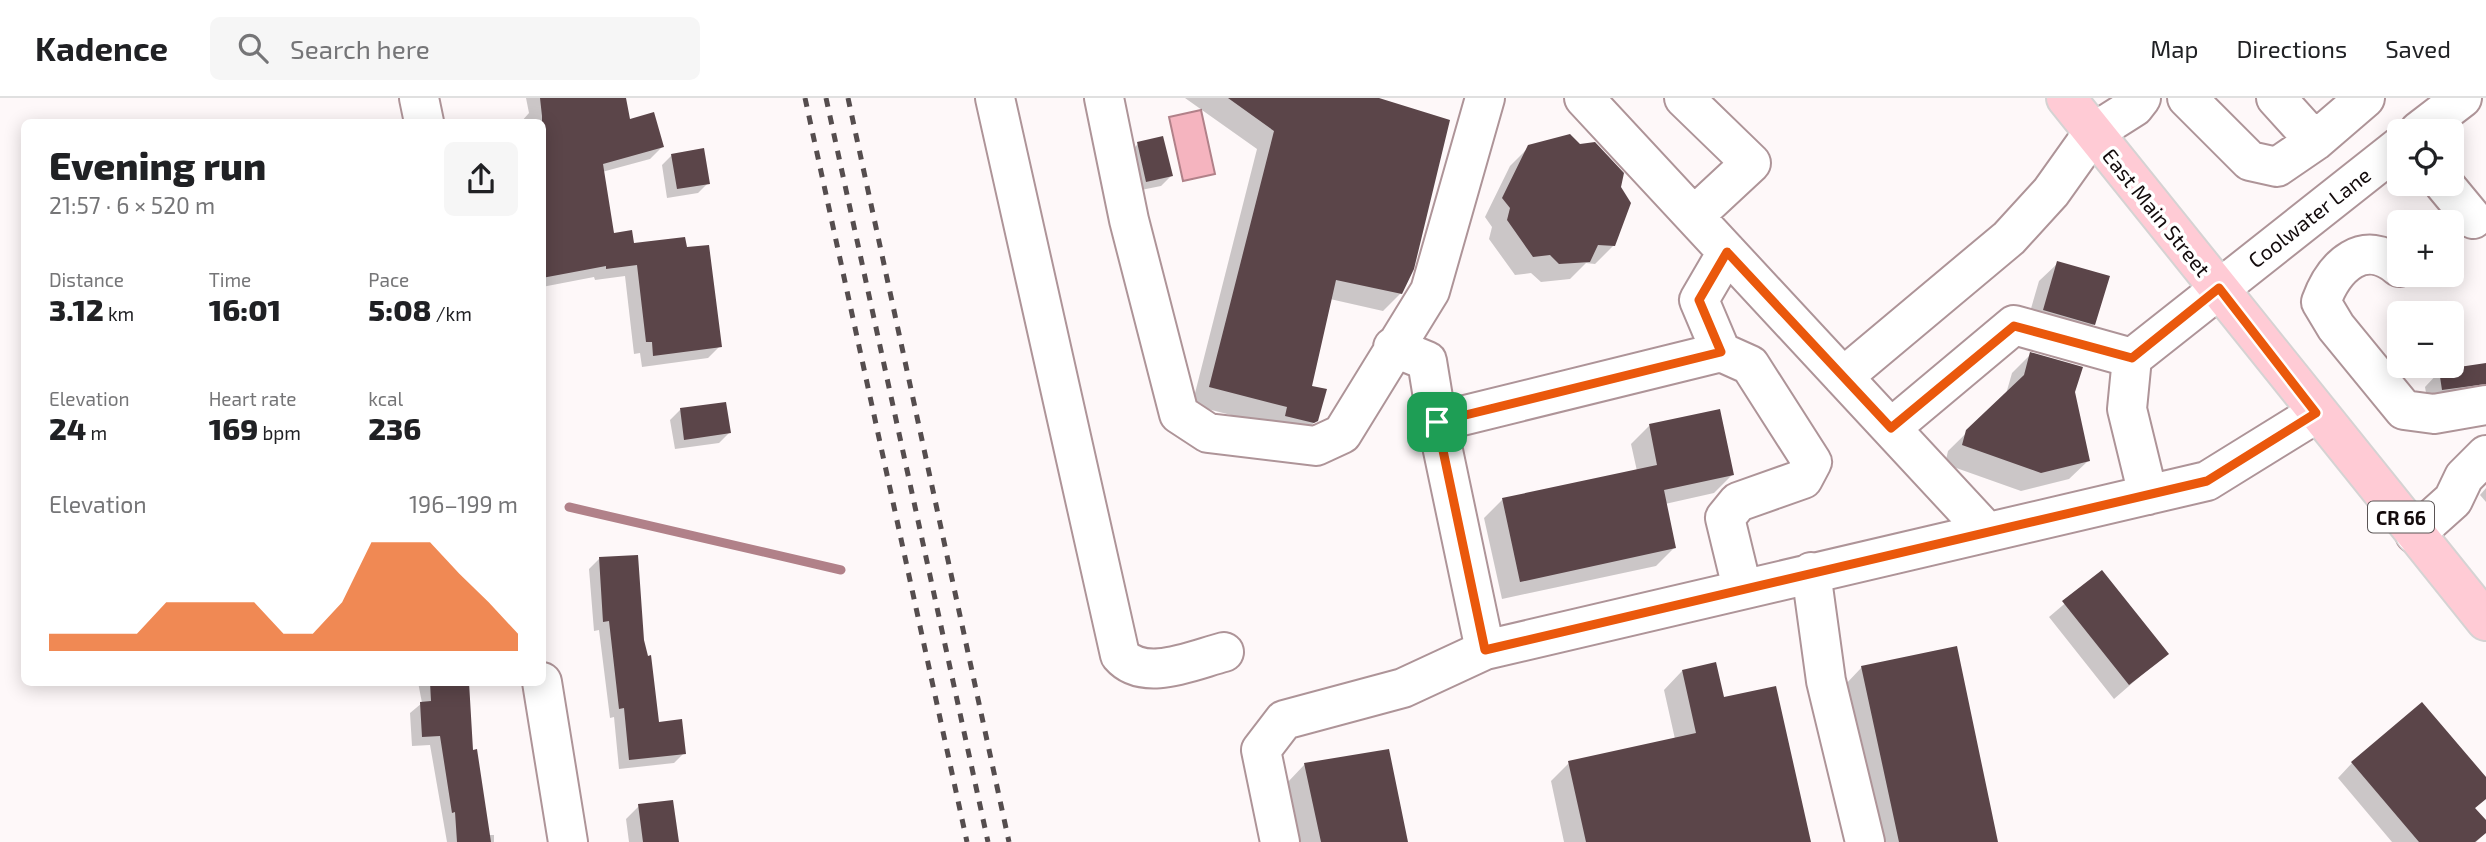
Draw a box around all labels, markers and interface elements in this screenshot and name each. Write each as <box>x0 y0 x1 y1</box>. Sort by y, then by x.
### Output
search box <box>210 17 700 80</box>
text: Kadence <box>35 28 168 68</box>
icon: search <box>234 29 272 67</box>
text: Search here <box>290 33 430 64</box>
text: Map <box>2150 34 2198 63</box>
text: Directions <box>2236 34 2347 63</box>
text: Saved <box>2385 34 2451 63</box>
map controls <box>2387 119 2464 378</box>
button: locate <box>2387 119 2464 196</box>
text: Evening run <box>49 142 266 188</box>
button: share <box>444 142 518 216</box>
street label: East Main Street <box>2098 143 2216 281</box>
street label: Coolwater Lane <box>2243 162 2375 272</box>
text: 21:57 · 6 × 520 m <box>49 191 215 219</box>
button: + <box>2387 210 2464 287</box>
text: Distance <box>49 268 124 291</box>
text: Time <box>209 268 251 291</box>
text: Pace <box>368 268 409 291</box>
text: 3.12 <box>49 291 104 327</box>
text: 16:01 <box>209 291 281 327</box>
text: 5:08 <box>368 291 432 327</box>
button: − <box>2387 301 2464 378</box>
text: km <box>104 302 134 325</box>
text: /km <box>432 302 472 325</box>
text: Elevation <box>49 387 130 410</box>
text: Heart rate <box>209 387 297 410</box>
text: kcal <box>368 387 403 410</box>
pin <box>1407 392 1467 452</box>
icon: arrive <box>1418 403 1456 441</box>
text: 24 <box>49 410 86 446</box>
text: 169 <box>209 410 258 446</box>
text: 236 <box>368 410 421 446</box>
text: m <box>86 421 107 444</box>
text: bpm <box>258 421 301 444</box>
text: Elevation <box>49 490 147 518</box>
text: 196–199 m <box>409 490 518 518</box>
road number: CR 66 <box>2368 502 2434 532</box>

